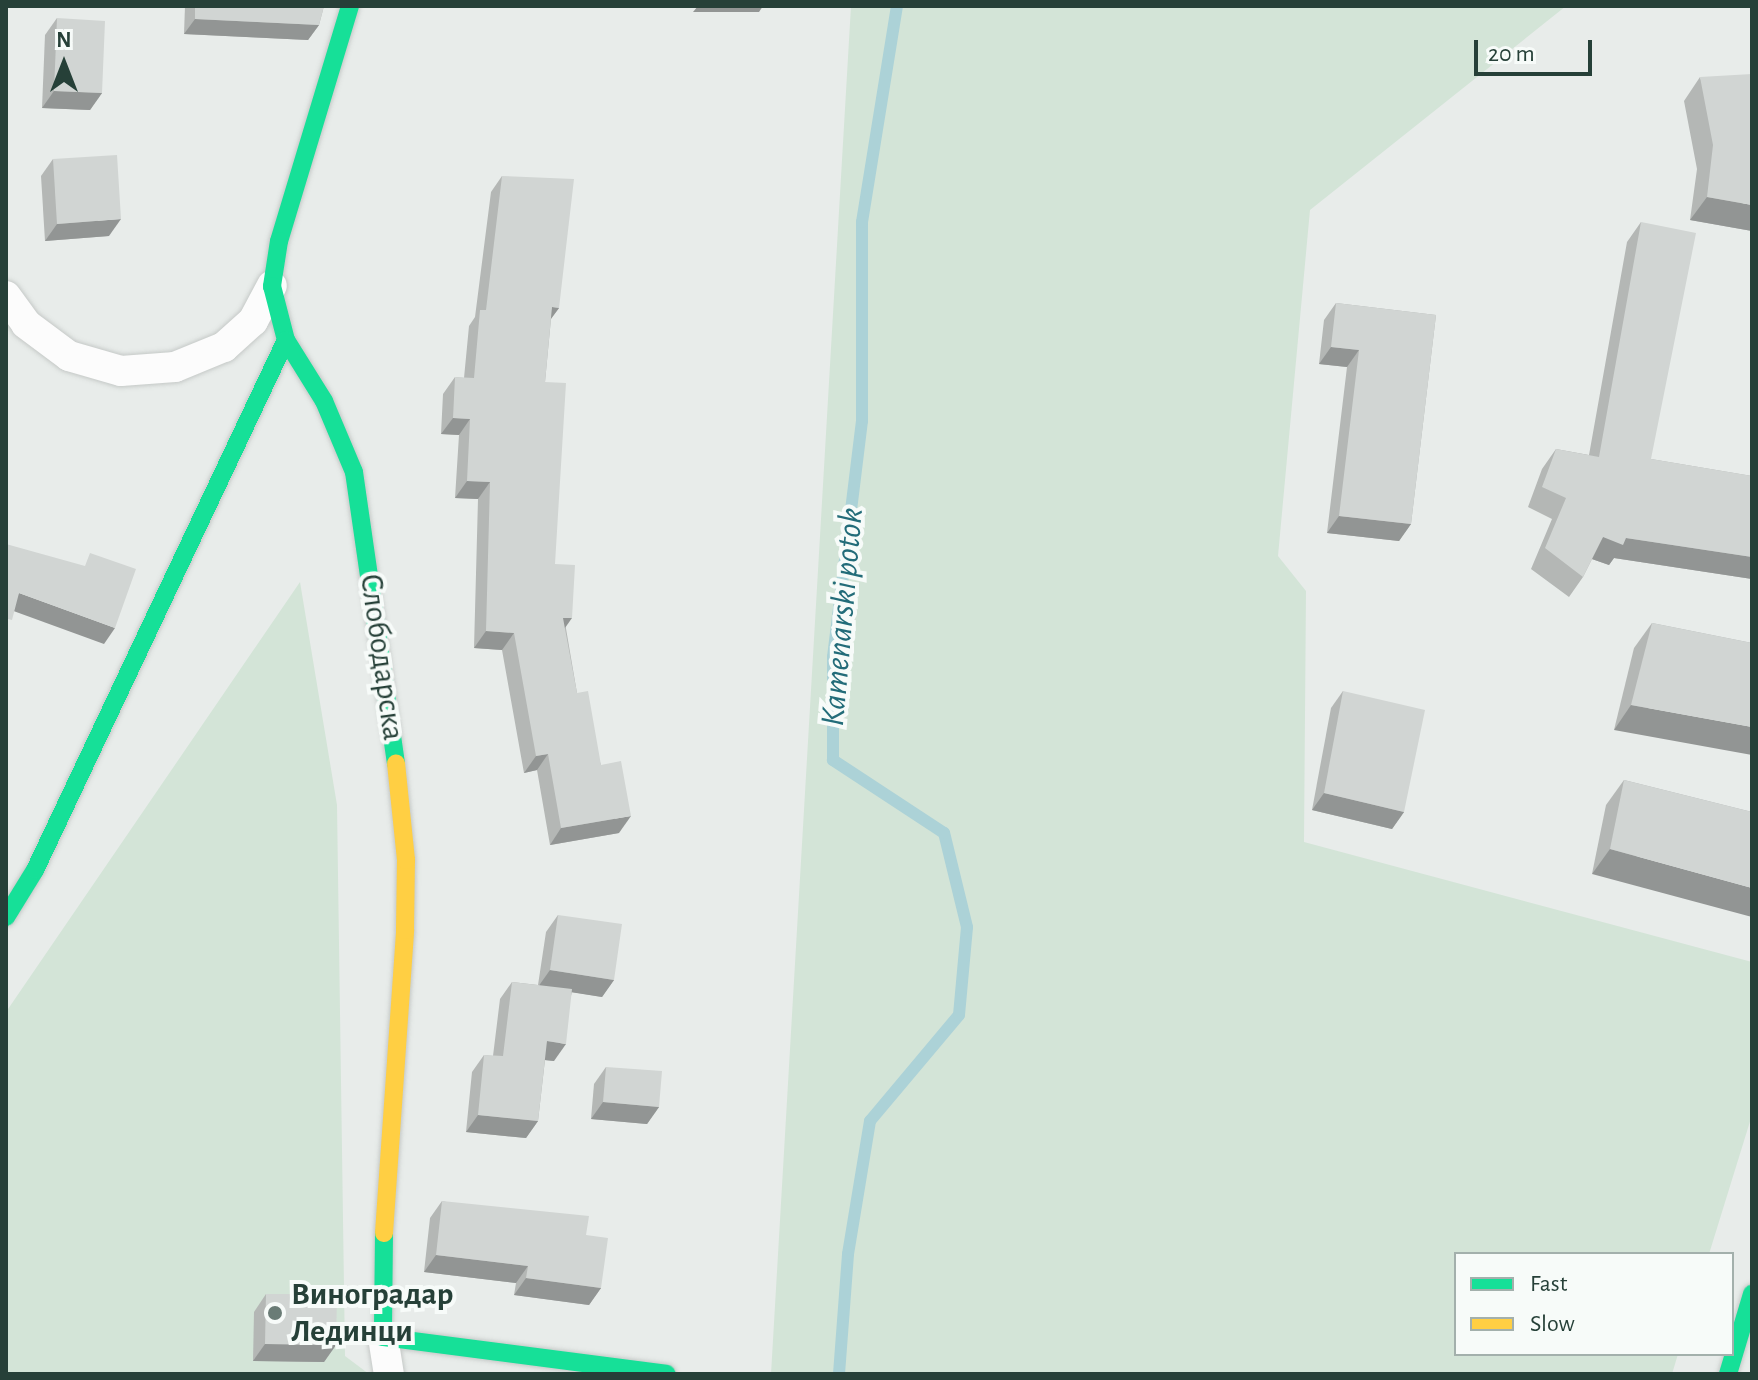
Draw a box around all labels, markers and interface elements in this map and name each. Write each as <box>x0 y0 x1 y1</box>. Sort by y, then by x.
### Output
north arrow <box>24 24 104 104</box>
scale bar <box>1478 24 1596 74</box>
text: N <box>56 29 72 51</box>
text: 20 m <box>1488 42 1535 66</box>
water label: Kamenarski potok <box>813 506 873 728</box>
street label: Слободарска <box>351 571 413 743</box>
legend <box>1454 1252 1734 1356</box>
text: Fast <box>1530 1272 1567 1296</box>
place label: Виноградар Лединци <box>291 1276 453 1351</box>
marker: Виноградар Лединци <box>266 1304 284 1322</box>
text: Slow <box>1530 1312 1575 1336</box>

